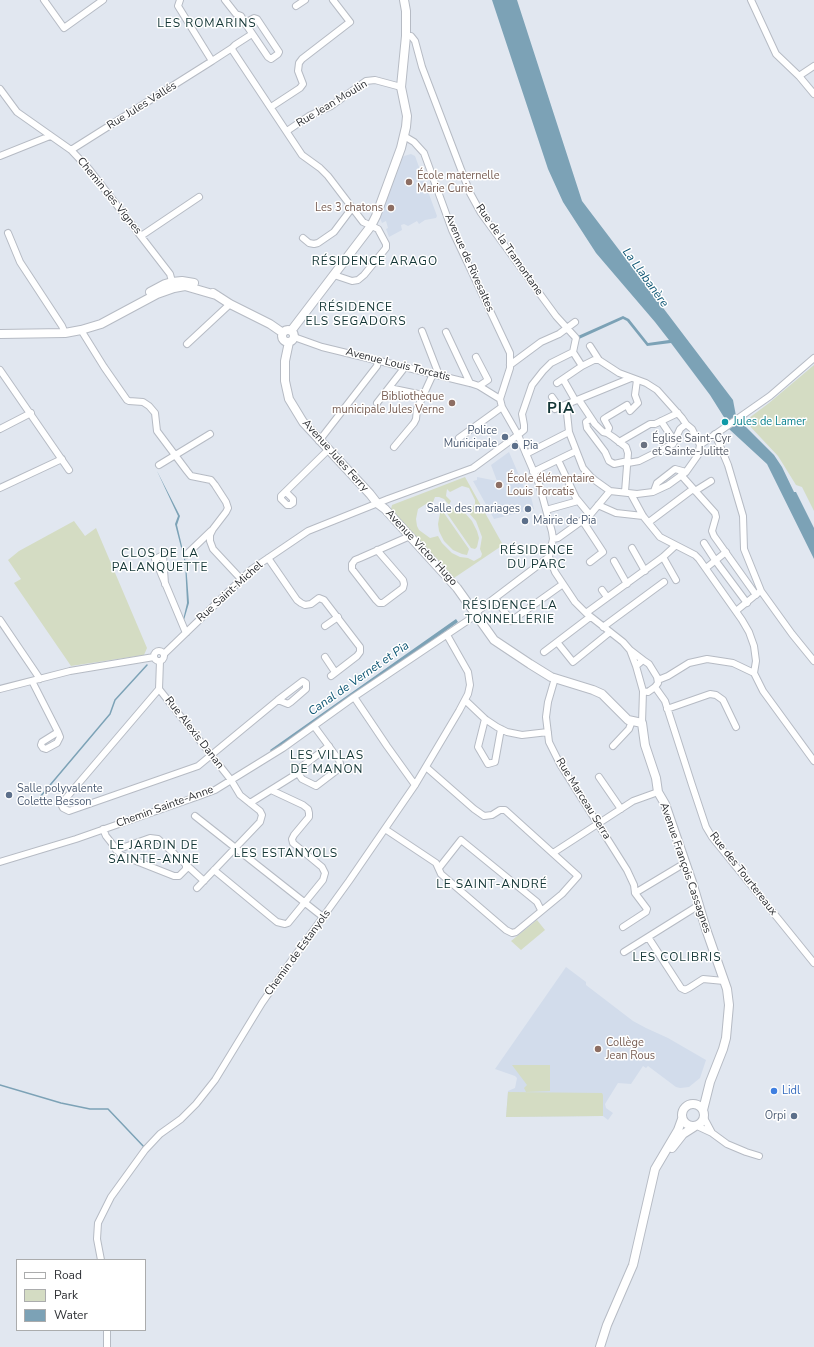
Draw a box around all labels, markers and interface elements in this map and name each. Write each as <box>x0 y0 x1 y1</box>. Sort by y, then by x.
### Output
district label: LES ROMARINS <box>157 17 257 31</box>
street label: Rue Jean Moulin <box>294 78 370 130</box>
street label: Rue Jules Vallés <box>105 79 179 133</box>
street label: Chemin des Vignes <box>74 155 144 237</box>
place label: École maternelle Marie Curie <box>417 169 500 195</box>
marker: École maternelle Marie Curie <box>404 177 414 187</box>
place label: Les 3 chatons <box>315 201 383 215</box>
street label: Rue de la Tramontane <box>473 202 545 298</box>
marker: Les 3 chatons <box>386 203 396 213</box>
street label: Avenue de Rivesaltes <box>441 212 497 314</box>
water label: La Llabanère <box>619 246 671 310</box>
district label: RÉSIDENCE ARAGO <box>312 255 438 269</box>
district label: RÉSIDENCE ELS SEGADORS <box>305 301 407 329</box>
street label: Avenue Louis Torcatis <box>344 346 452 384</box>
place label: Bibliothèque municipale Jules Verne <box>332 390 444 416</box>
marker: Bibliothèque municipale Jules Verne <box>447 398 457 408</box>
district label: PIA <box>547 400 575 418</box>
place label: Jules de Lamer <box>733 415 806 429</box>
street label: Avenue Jules Ferry <box>299 417 371 495</box>
marker: Jules de Lamer <box>720 417 730 427</box>
place label: Police Municipale <box>444 424 497 450</box>
marker: Police Municipale <box>500 432 510 442</box>
place label: Église Saint-Cyr et Sainte-Julitte <box>652 432 731 458</box>
place label: Pia <box>523 439 538 453</box>
marker: Église Saint-Cyr et Sainte-Julitte <box>639 440 649 450</box>
marker: Pia <box>510 441 520 451</box>
place label: École élémentaire Louis Torcatis <box>507 472 595 498</box>
marker: École élémentaire Louis Torcatis <box>494 480 504 490</box>
place label: Salle des mariages <box>427 502 520 516</box>
marker: Salle des mariages <box>523 504 533 514</box>
street label: Avenue Victor Hugo <box>382 507 460 589</box>
place label: Mairie de Pia <box>533 514 596 528</box>
marker: Mairie de Pia <box>520 516 530 526</box>
district label: RÉSIDENCE DU PARC <box>500 544 574 572</box>
district label: CLOS DE LA PALANQUETTE <box>112 547 208 575</box>
street label: Rue Saint-Michel <box>194 559 266 625</box>
district label: RÉSIDENCE LA TONNELLERIE <box>462 599 558 627</box>
water label: Canal de Vernet et Pia <box>306 639 412 719</box>
street label: Rue Alexis Danan <box>162 694 226 772</box>
district label: LES VILLAS DE MANON <box>290 749 364 777</box>
street label: Rue Marceau Serra <box>553 756 613 842</box>
place label: Salle polyvalente Colette Besson <box>17 782 103 808</box>
street label: Chemin Sainte-Anne <box>115 783 215 831</box>
marker: Salle polyvalente Colette Besson <box>4 790 14 800</box>
street label: Avenue François Cassagnes <box>656 801 714 935</box>
street label: Rue des Tourtereaux <box>706 830 780 918</box>
district label: LE JARDIN DE SAINTE-ANNE <box>108 839 200 867</box>
district label: LES ESTANYOLS <box>234 847 338 861</box>
district label: LE SAINT-ANDRÉ <box>436 878 548 892</box>
street label: Chemin de Estanyols <box>262 907 334 999</box>
district label: LES COLIBRIS <box>632 951 722 965</box>
place label: Collège Jean Rous <box>606 1036 655 1062</box>
marker: Collège Jean Rous <box>593 1044 603 1054</box>
place label: Lidl <box>782 1084 800 1098</box>
marker: Lidl <box>769 1086 779 1096</box>
place label: Orpi <box>765 1109 786 1123</box>
marker: Orpi <box>789 1111 799 1121</box>
legend <box>16 1259 146 1331</box>
text: Road <box>54 1267 82 1283</box>
text: Park <box>54 1287 78 1303</box>
text: Water <box>54 1307 88 1323</box>

